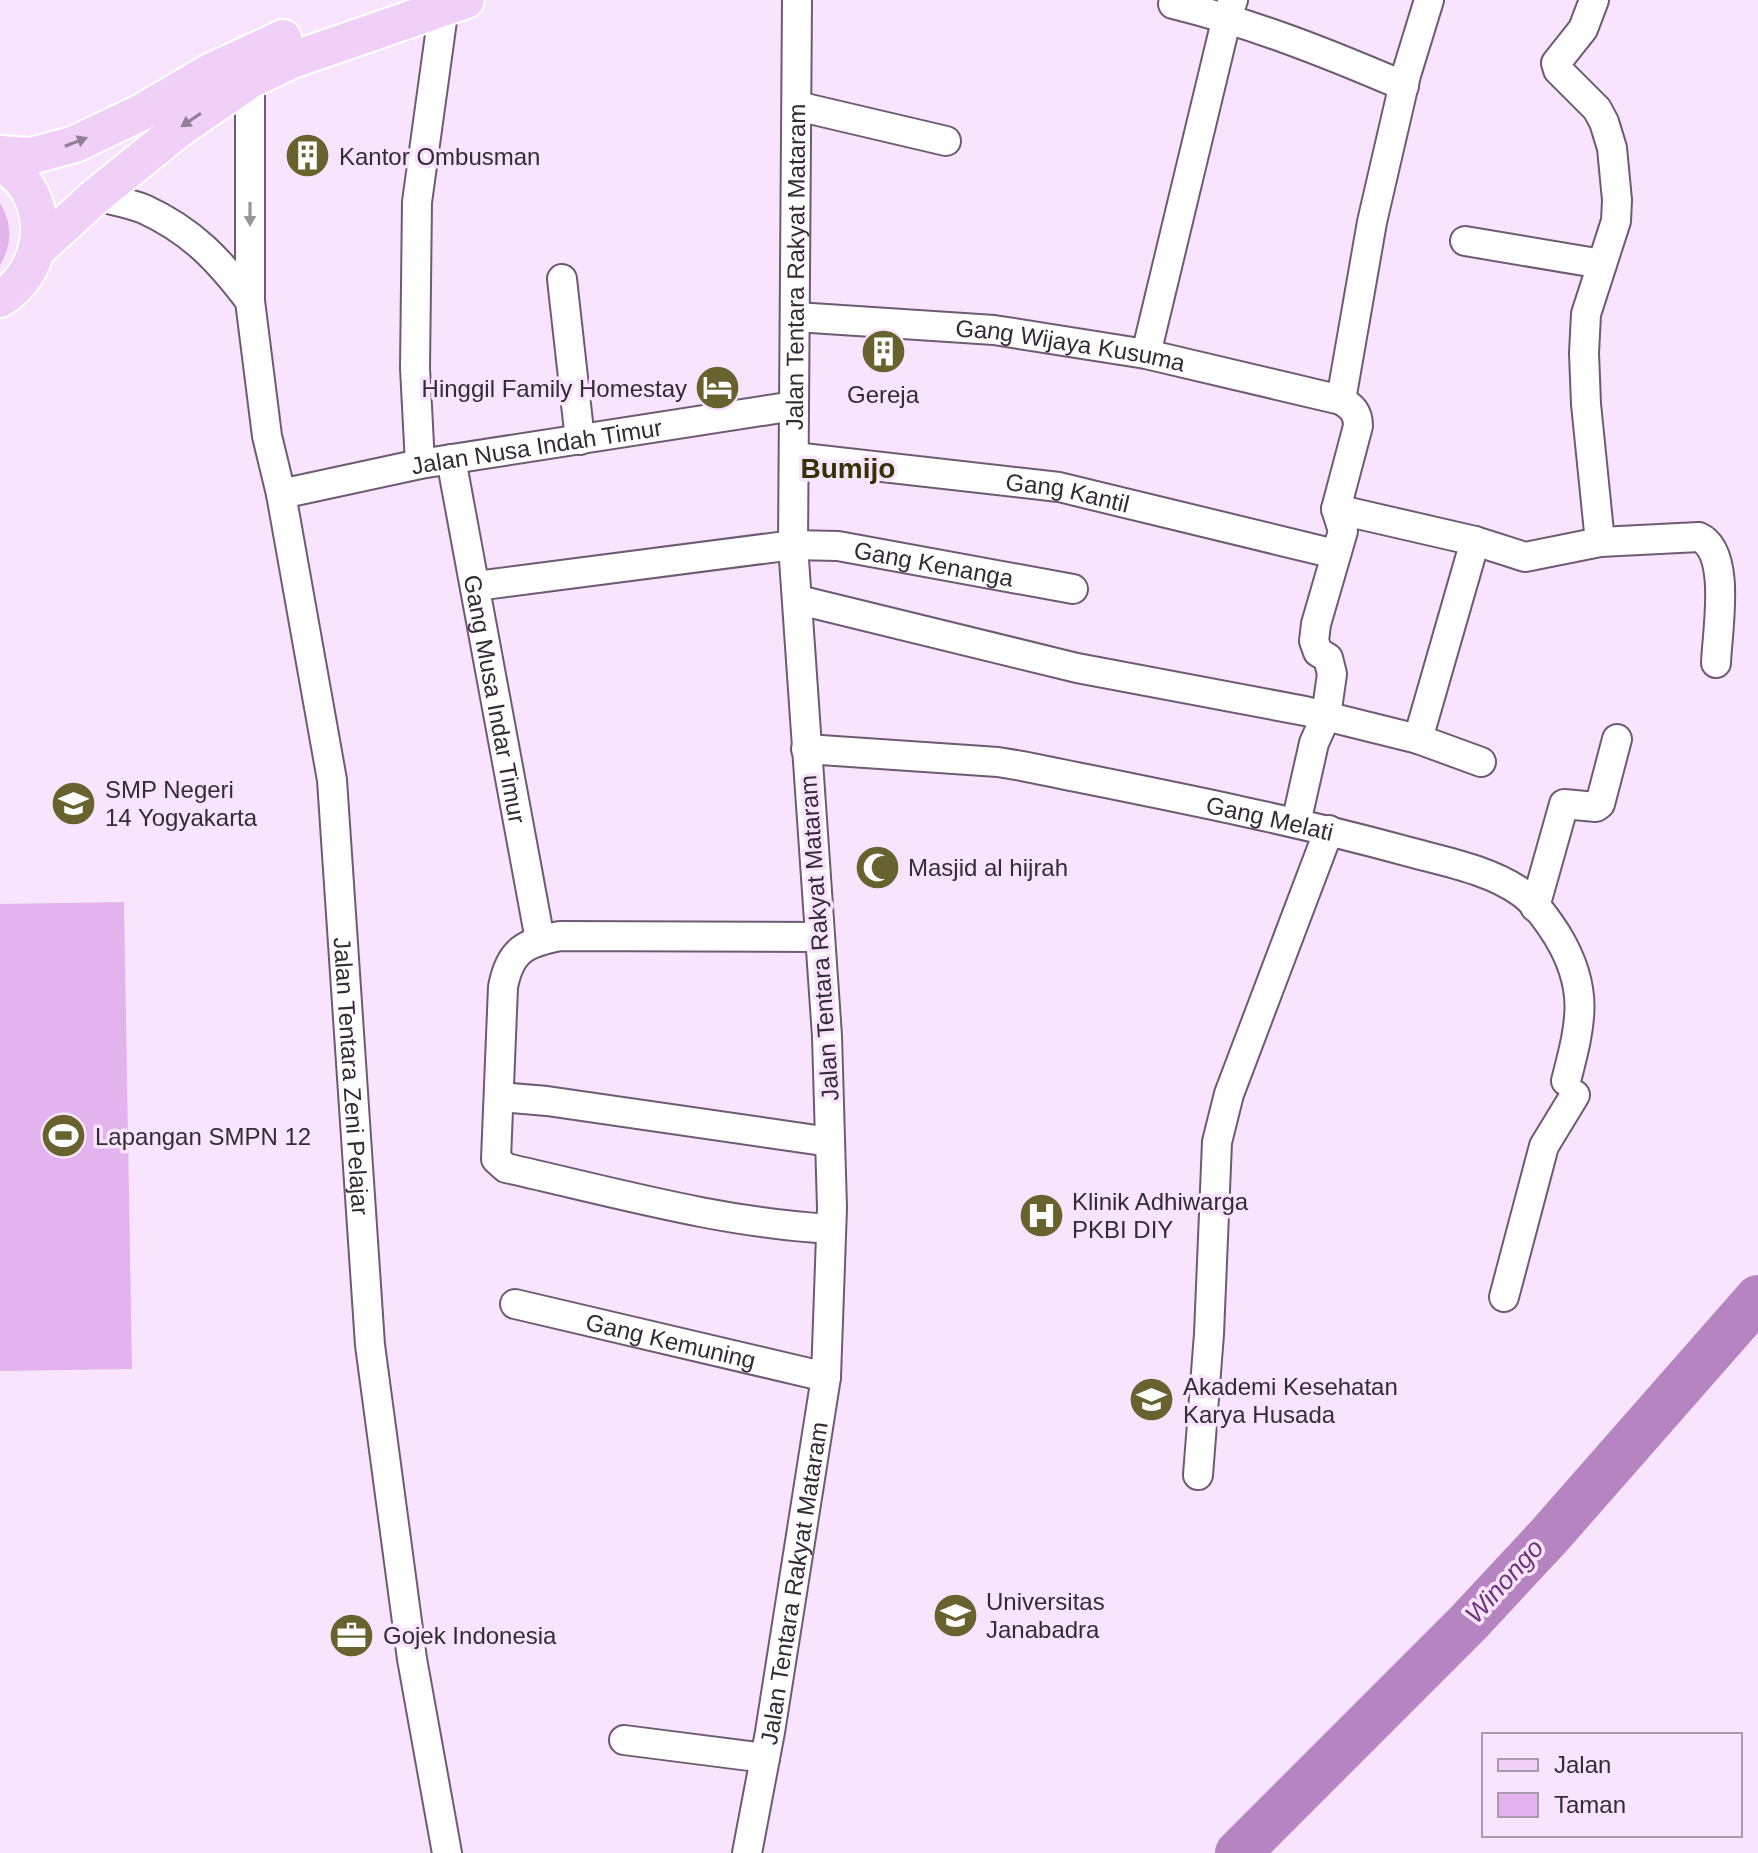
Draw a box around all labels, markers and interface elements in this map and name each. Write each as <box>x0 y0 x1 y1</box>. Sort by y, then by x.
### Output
street label: Jalan Tentara Rakyat Mataram <box>780 104 810 430</box>
one-way arrow <box>181 112 202 127</box>
building icon: Kantor Ombusman <box>284 132 332 180</box>
one-way arrow <box>64 136 88 148</box>
place label: Kantor Ombusman <box>339 143 540 170</box>
one-way arrow <box>244 202 256 227</box>
street label: Gang Wijaya Kusuma <box>955 314 1188 376</box>
building icon: Gereja <box>859 328 907 376</box>
hotel icon: Hinggil Family Homestay <box>694 364 742 412</box>
place label: Hinggil Family Homestay <box>422 375 687 402</box>
place label: Gereja <box>847 381 920 408</box>
street label: Jalan Nusa Indah Timur <box>408 413 664 479</box>
district label: Bumijo <box>801 453 895 484</box>
street label: Gang Kantil <box>1004 468 1132 517</box>
street label: Gang Kenanga <box>852 536 1016 591</box>
street label: Gang Musa Indar Timur <box>459 572 532 825</box>
street label: Jalan Tentara Rakyat Mataram <box>794 774 844 1102</box>
place label: SMP Negeri 14 Yogyakarta <box>105 776 258 831</box>
school or university icon: SMP Negeri 14 Yogyakarta <box>50 779 98 827</box>
street label: Gang Melati <box>1204 791 1336 845</box>
mosque icon: Masjid al hijrah <box>853 843 901 891</box>
place label: Masjid al hijrah <box>908 854 1068 881</box>
street label: Jalan Tentara Zeni Pelajar <box>329 936 375 1216</box>
sports icon: Lapangan SMPN 12 <box>40 1112 88 1160</box>
place label: Lapangan SMPN 12 <box>95 1123 311 1150</box>
place label: Klinik Adhiwarga PKBI DIY <box>1072 1188 1249 1243</box>
hospital icon: Klinik Adhiwarga PKBI DIY <box>1017 1191 1065 1239</box>
street label: Gang Kemuning <box>583 1308 758 1374</box>
place label: Akademi Kesehatan Karya Husada <box>1183 1373 1398 1428</box>
school or university icon: Akademi Kesehatan Karya Husada <box>1128 1376 1176 1424</box>
street label: Jalan Tentara Rakyat Mataram <box>754 1420 832 1747</box>
water label: Winongo <box>1459 1533 1549 1629</box>
place label: Universitas Janabadra <box>986 1588 1105 1643</box>
school or university icon: Universitas Janabadra <box>931 1591 979 1639</box>
office icon: Gojek Indonesia <box>328 1611 376 1659</box>
place label: Gojek Indonesia <box>383 1622 557 1649</box>
legend <box>1482 1733 1742 1837</box>
text: Jalan <box>1554 1751 1611 1778</box>
text: Taman <box>1554 1791 1626 1818</box>

